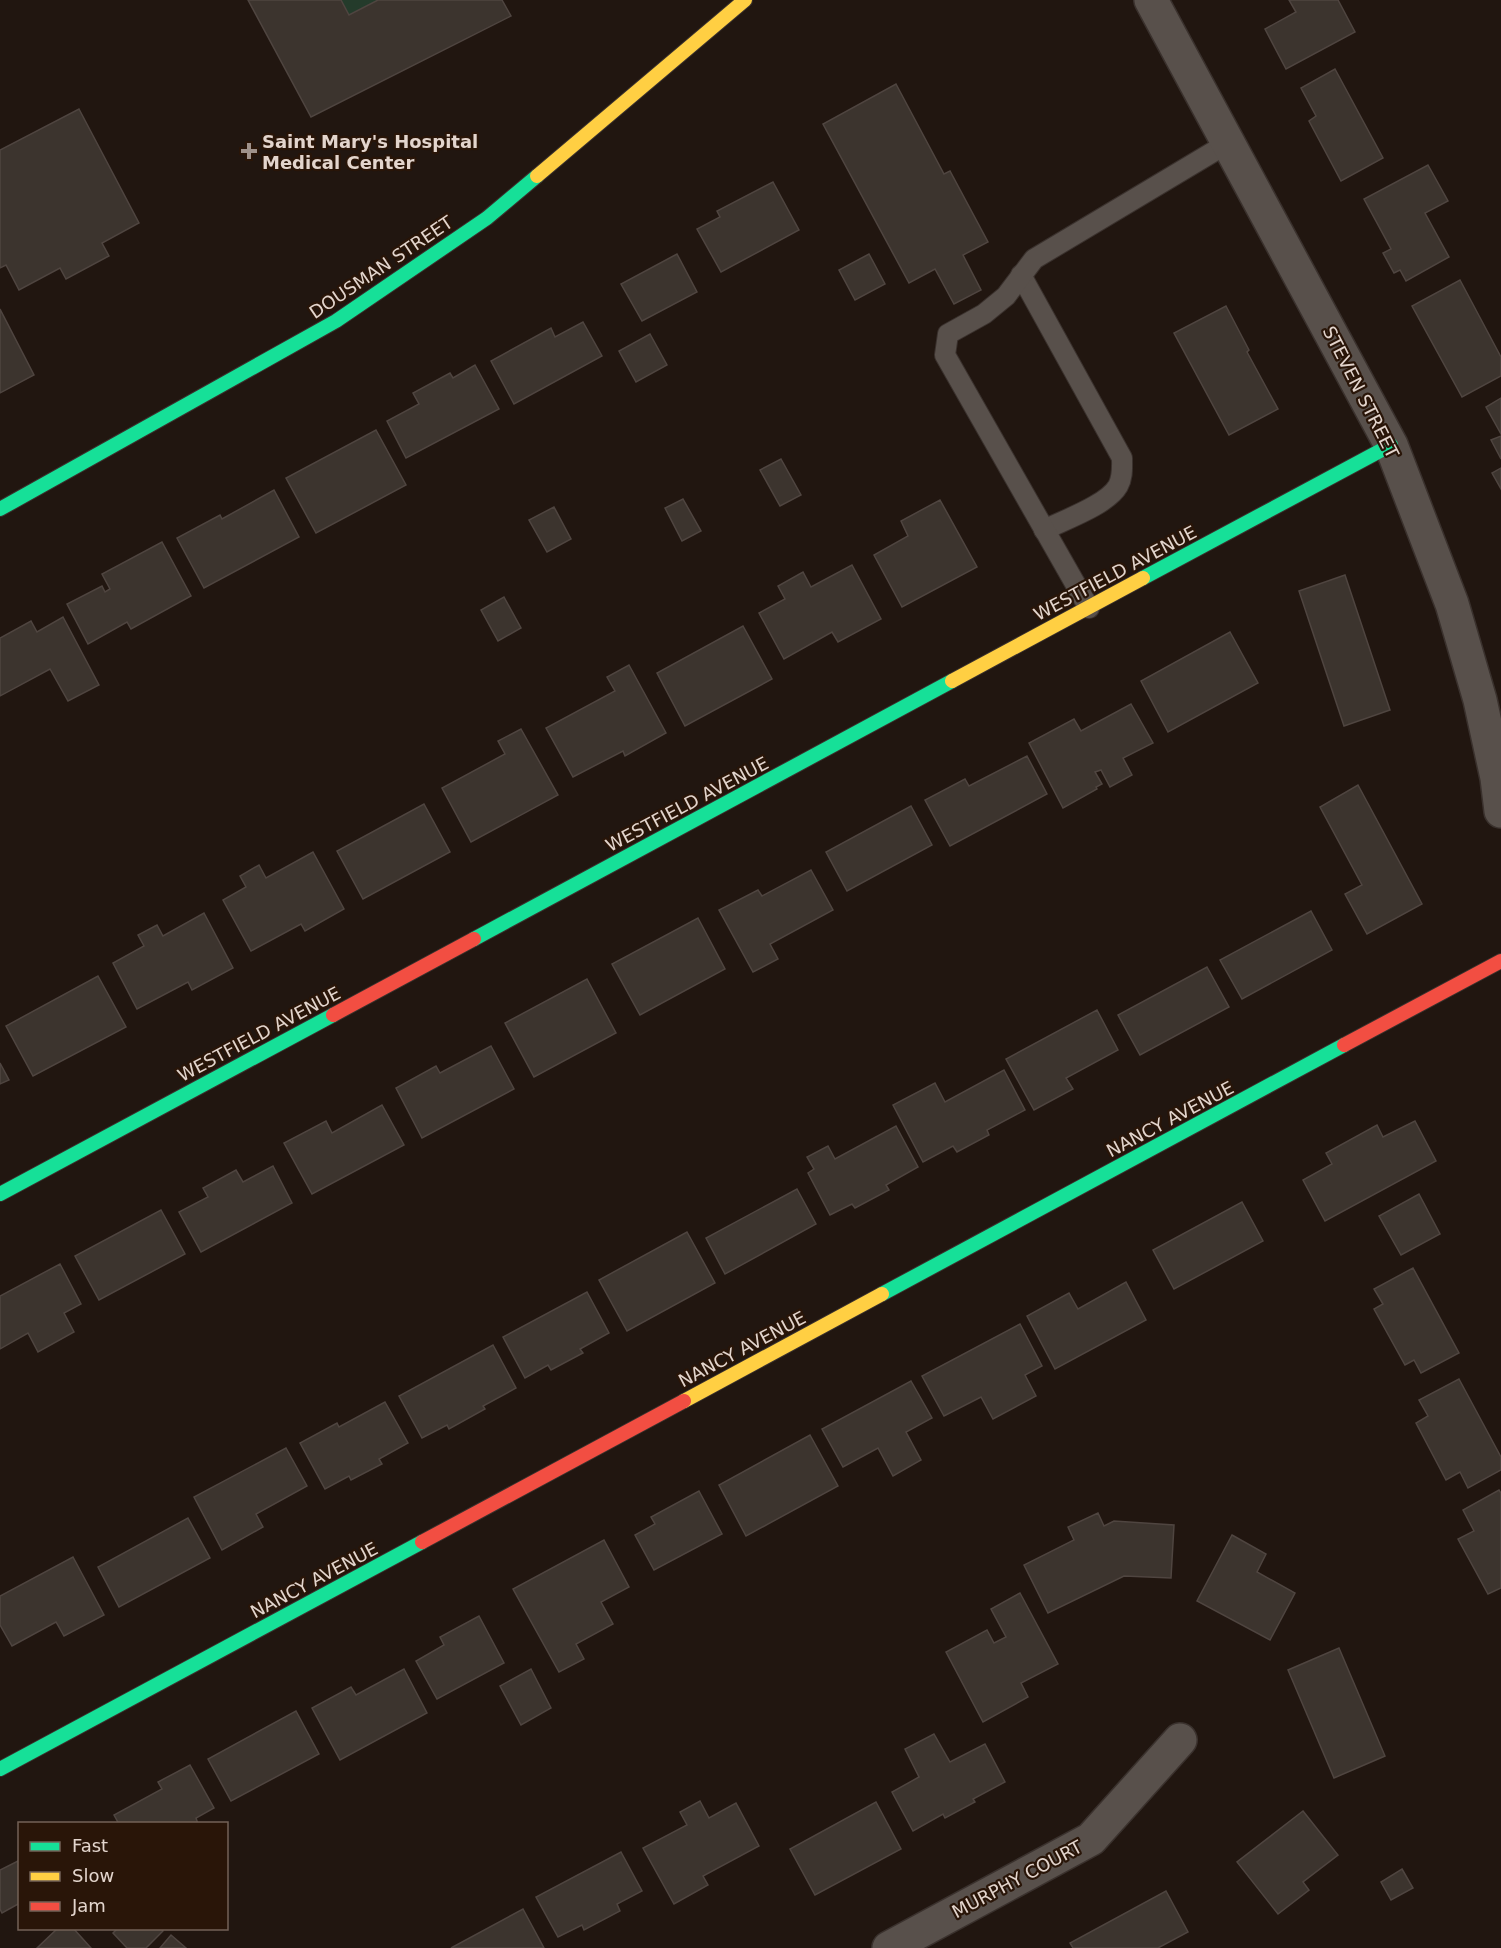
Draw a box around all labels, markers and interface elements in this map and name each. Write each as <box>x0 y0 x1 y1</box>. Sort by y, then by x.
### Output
place label: Saint Mary's Hospital Medical Center <box>262 131 478 173</box>
marker: Saint Mary's Hospital Medical Center <box>240 142 258 160</box>
street label: DOUSMAN STREET <box>305 211 457 323</box>
street label: STEVEN STREET <box>1319 322 1404 462</box>
street label: WESTFIELD AVENUE <box>1030 521 1200 625</box>
street label: WESTFIELD AVENUE <box>602 752 772 856</box>
street label: WESTFIELD AVENUE <box>174 982 344 1086</box>
street label: NANCY AVENUE <box>1103 1077 1237 1161</box>
street label: NANCY AVENUE <box>675 1307 809 1391</box>
street label: NANCY AVENUE <box>247 1538 381 1622</box>
legend <box>18 1822 228 1930</box>
text: Fast <box>72 1835 108 1856</box>
street label: MURPHY COURT <box>948 1835 1087 1922</box>
text: Slow <box>72 1865 114 1886</box>
text: Jam <box>71 1895 106 1916</box>

